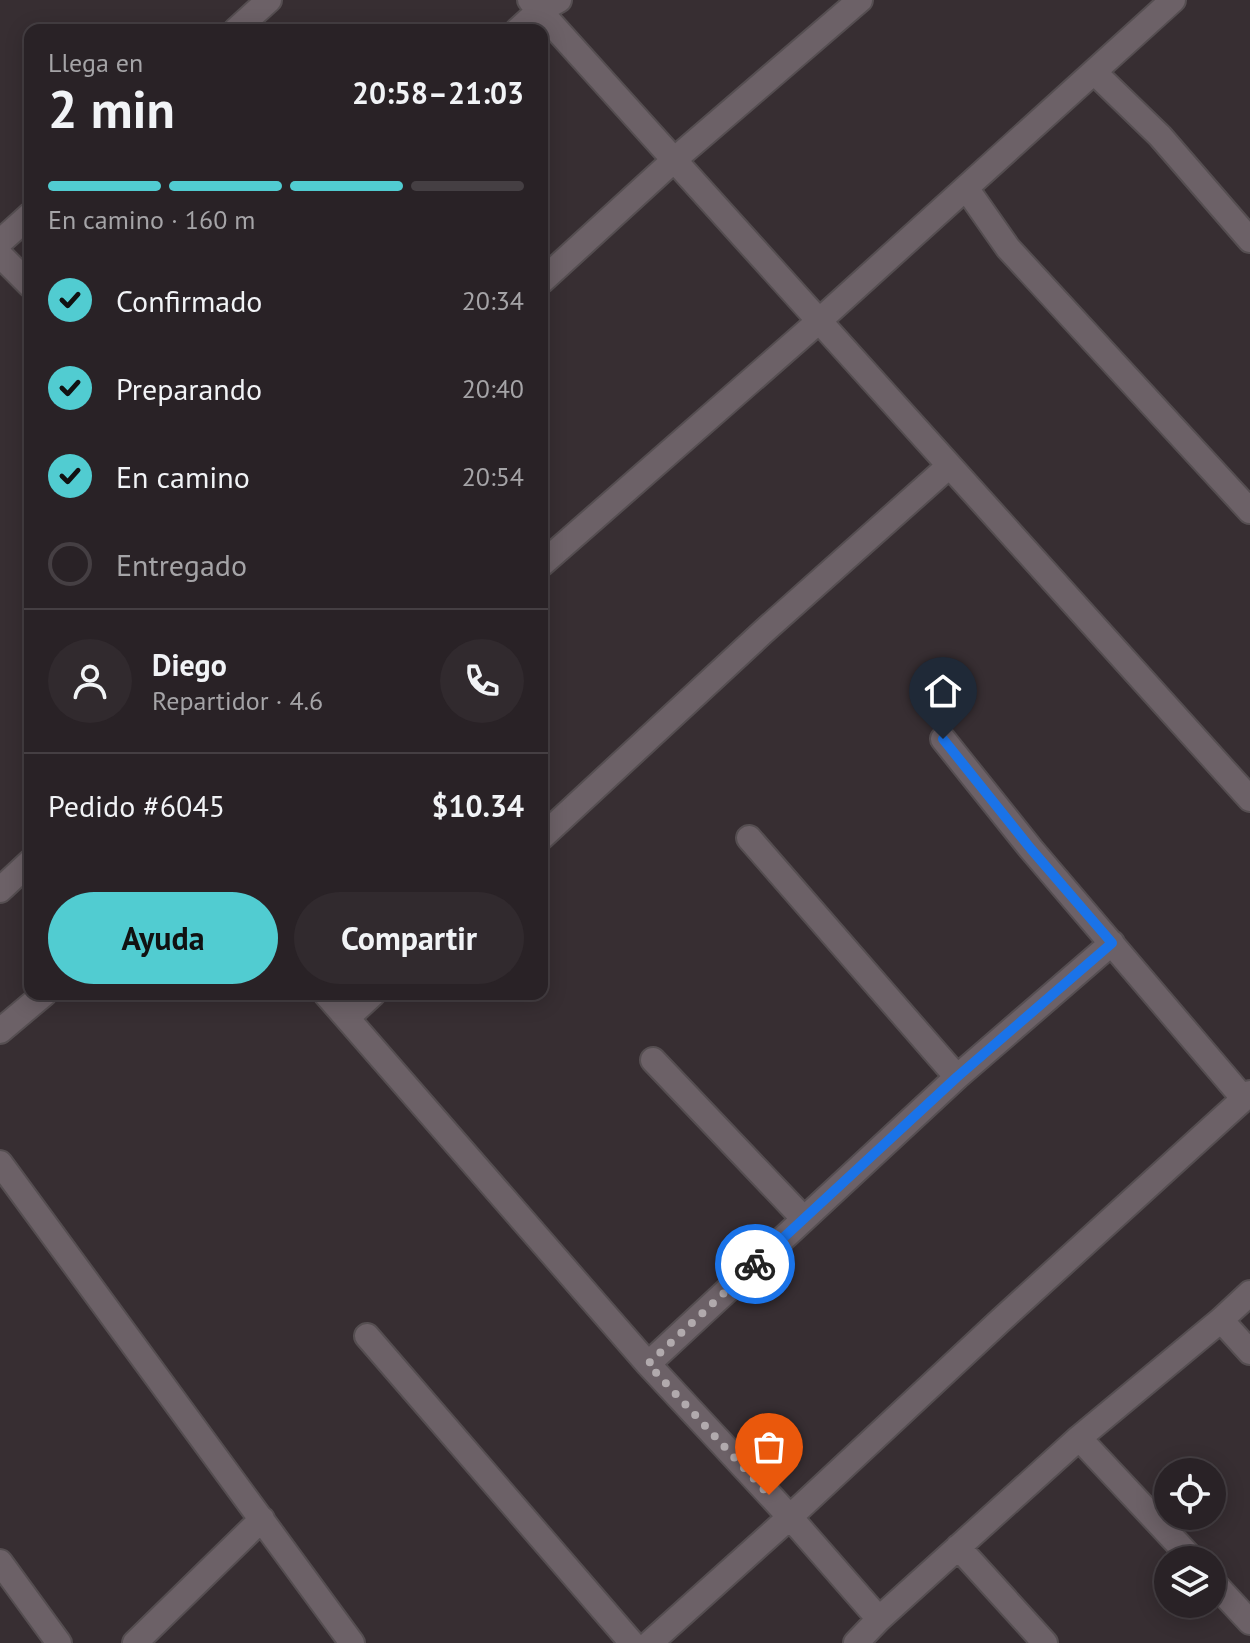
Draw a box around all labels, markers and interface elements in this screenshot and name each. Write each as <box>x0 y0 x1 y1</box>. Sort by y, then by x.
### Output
text: Llega en <box>48 46 143 79</box>
text: 20:58–21:03 <box>352 73 524 112</box>
text: 2 min <box>48 75 175 142</box>
text: En camino · 160 m <box>48 203 255 236</box>
icon: check <box>48 278 92 322</box>
text: Confirmado <box>116 281 262 320</box>
text: 20:34 <box>462 284 524 317</box>
icon: check <box>48 366 92 410</box>
text: Preparando <box>116 369 262 408</box>
text: 20:40 <box>462 372 524 405</box>
icon: check <box>48 454 92 498</box>
text: En camino <box>116 457 250 496</box>
text: 20:54 <box>462 460 524 493</box>
text: Entregado <box>116 545 247 584</box>
button: person <box>48 639 132 723</box>
button: phone <box>440 639 524 723</box>
text: Diego <box>152 645 227 684</box>
pin <box>909 657 977 739</box>
icon: home <box>921 669 965 713</box>
text: Repartidor · 4.6 <box>152 684 323 717</box>
text: Pedido #6045 <box>48 786 225 825</box>
text: $10.34 <box>432 786 524 825</box>
button: Ayuda <box>48 892 278 984</box>
button: Compartir <box>294 892 524 984</box>
courier <box>715 1224 795 1304</box>
icon: bike <box>733 1242 777 1286</box>
pin <box>735 1413 803 1495</box>
icon: bag <box>747 1425 791 1469</box>
map controls <box>1154 1458 1226 1618</box>
button: locate <box>1154 1458 1226 1530</box>
button: layers <box>1154 1546 1226 1618</box>

